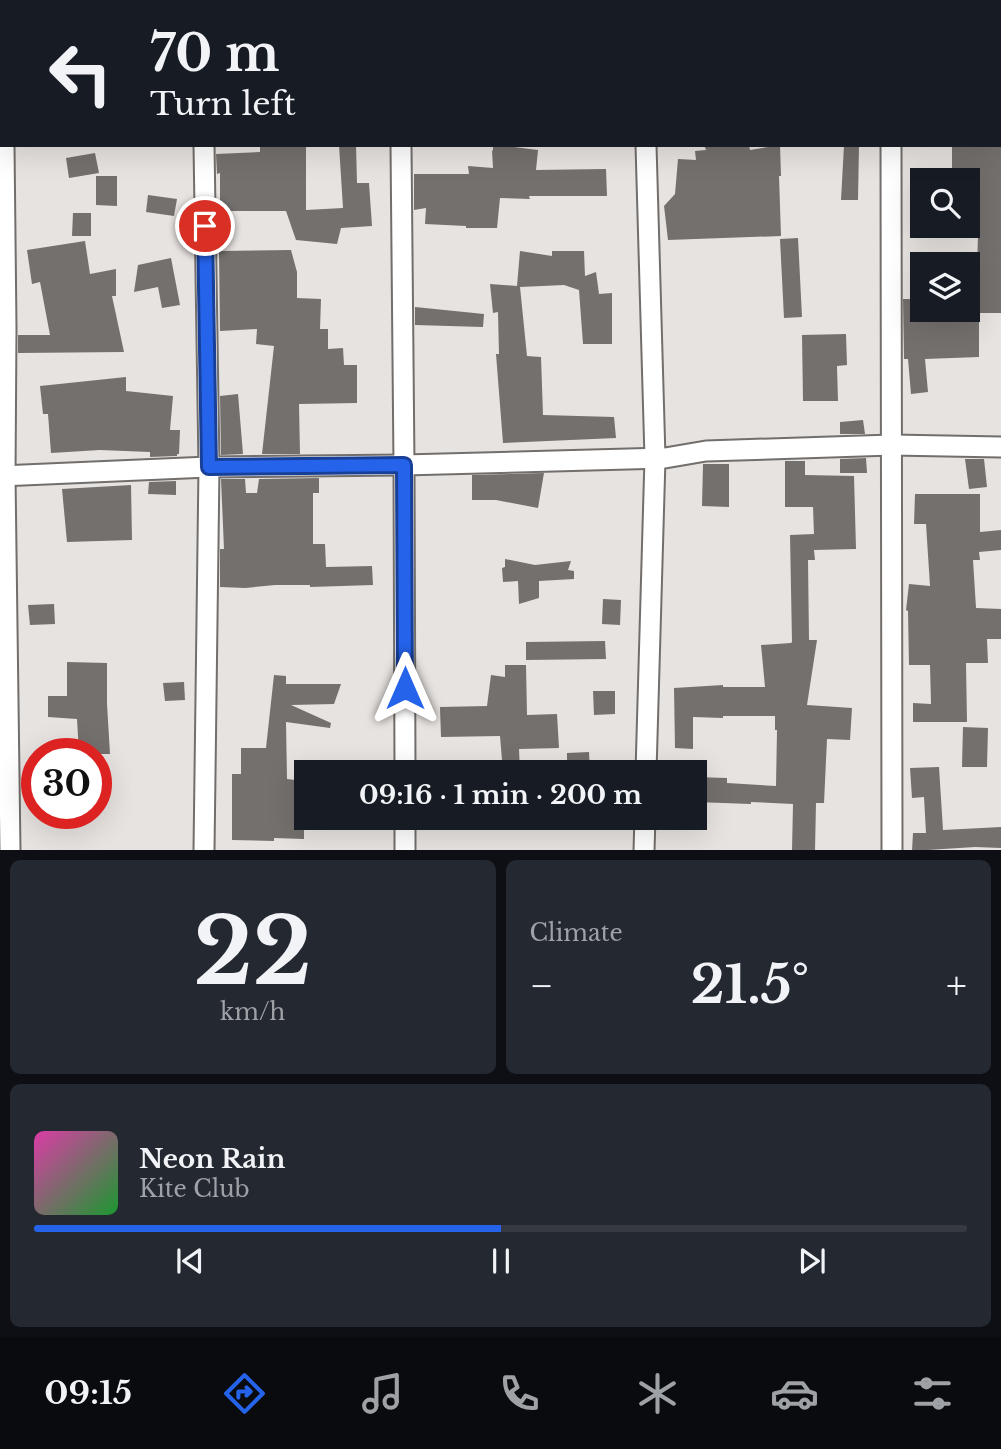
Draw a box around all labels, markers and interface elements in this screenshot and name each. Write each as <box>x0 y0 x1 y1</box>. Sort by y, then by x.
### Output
text: 70 m <box>150 23 280 84</box>
icon: left <box>35 28 126 119</box>
text: Turn left <box>150 84 296 124</box>
map controls <box>910 168 980 322</box>
button: search <box>910 168 980 238</box>
pin <box>175 196 235 256</box>
icon: arrive <box>186 207 224 245</box>
button: layers <box>910 252 980 322</box>
position arrow <box>368 651 442 725</box>
speed limit sign: 30 <box>21 738 112 829</box>
text: 09:16 · 1 min · 200 m <box>359 779 642 811</box>
text: 22 <box>194 896 312 1009</box>
text: Climate <box>530 919 623 947</box>
text: 21.5° <box>691 953 809 1017</box>
text: − <box>530 962 554 1009</box>
text: + <box>946 962 967 1009</box>
text: km/h <box>220 998 285 1026</box>
text: Neon Rain <box>139 1143 285 1175</box>
text: Kite Club <box>139 1175 250 1203</box>
icon: previous <box>171 1242 209 1280</box>
icon: pause <box>482 1242 520 1280</box>
icon: next <box>793 1242 831 1280</box>
icon: directions <box>220 1369 269 1418</box>
icon: music <box>358 1369 407 1418</box>
icon: phone <box>495 1369 544 1418</box>
icon: climate <box>633 1369 682 1418</box>
icon: car <box>770 1369 819 1418</box>
icon: filters <box>908 1369 957 1418</box>
text: 09:15 <box>44 1373 132 1413</box>

